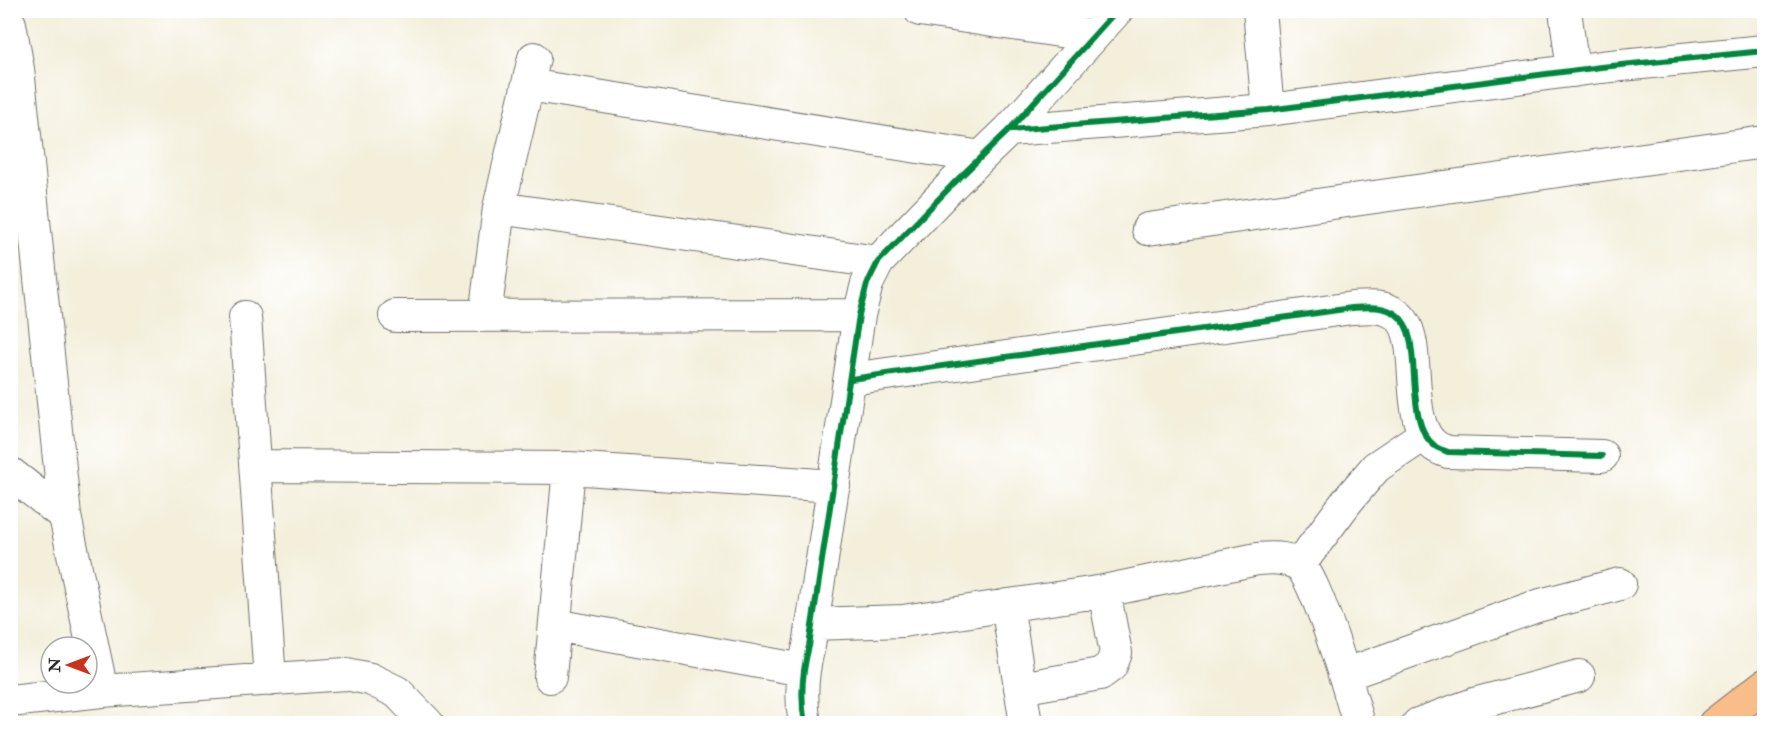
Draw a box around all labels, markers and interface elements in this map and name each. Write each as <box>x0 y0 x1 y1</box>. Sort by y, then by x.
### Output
north arrow <box>39 635 99 695</box>
text: N <box>45 657 65 673</box>

